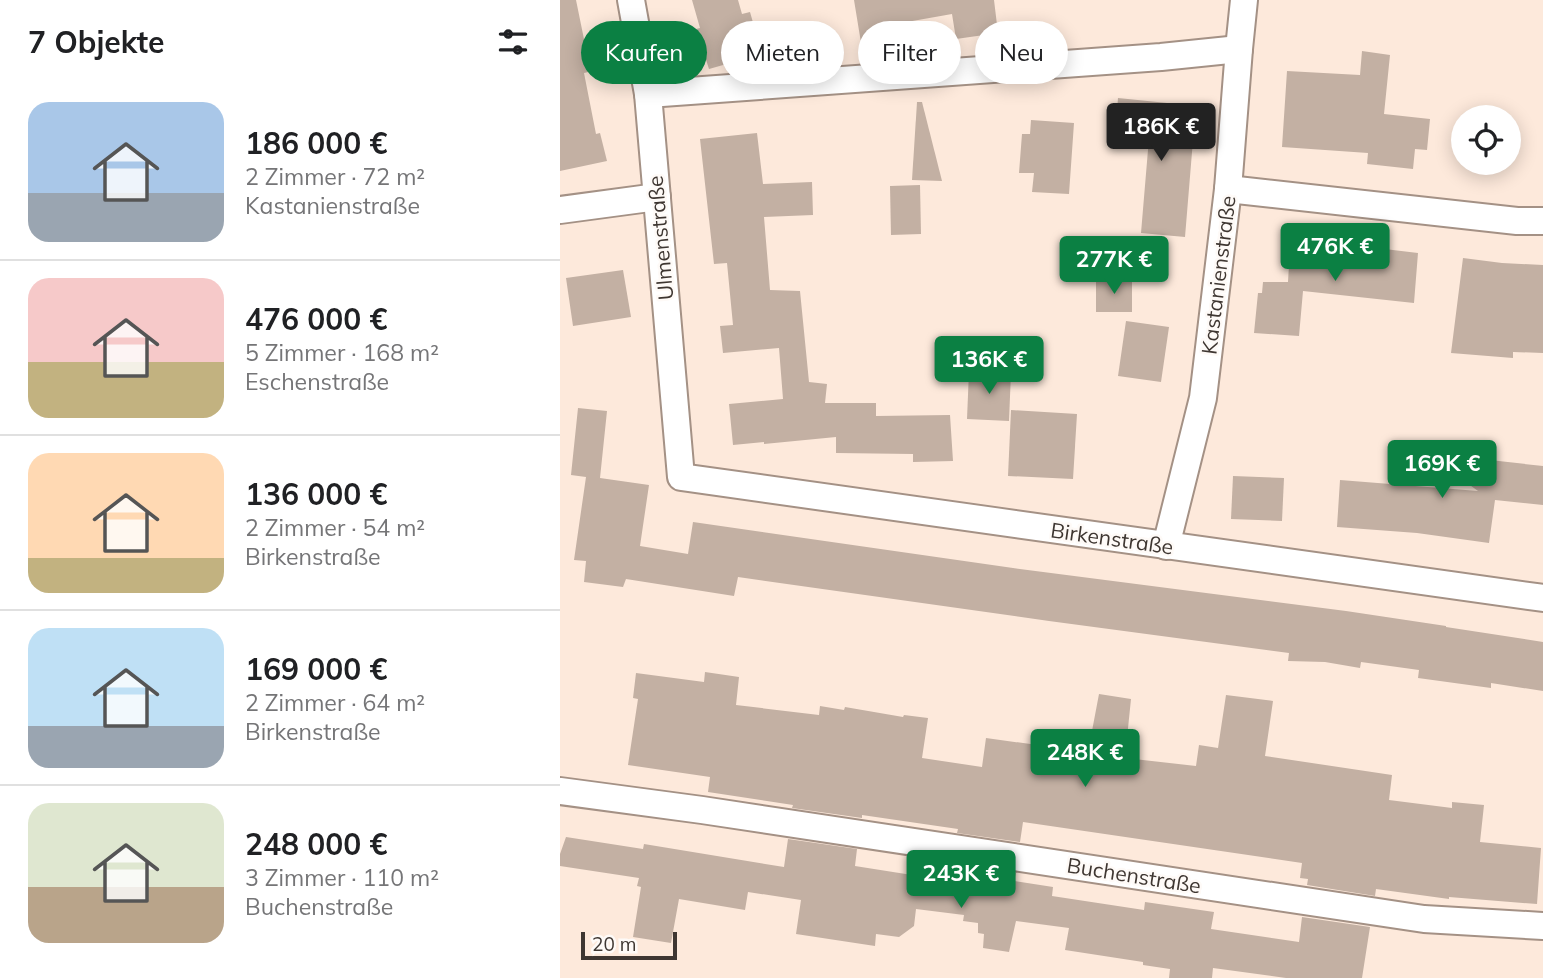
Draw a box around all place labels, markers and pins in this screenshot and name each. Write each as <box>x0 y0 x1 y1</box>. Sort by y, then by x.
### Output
pin: 186K € <box>1104 104 1218 163</box>
pin: 476K € <box>1278 224 1392 283</box>
pin: 277K € <box>1057 236 1171 296</box>
pin: 136K € <box>932 336 1046 396</box>
pin: 169K € <box>1385 440 1499 500</box>
pin: 248K € <box>1028 730 1142 789</box>
pin: 243K € <box>904 850 1018 910</box>

